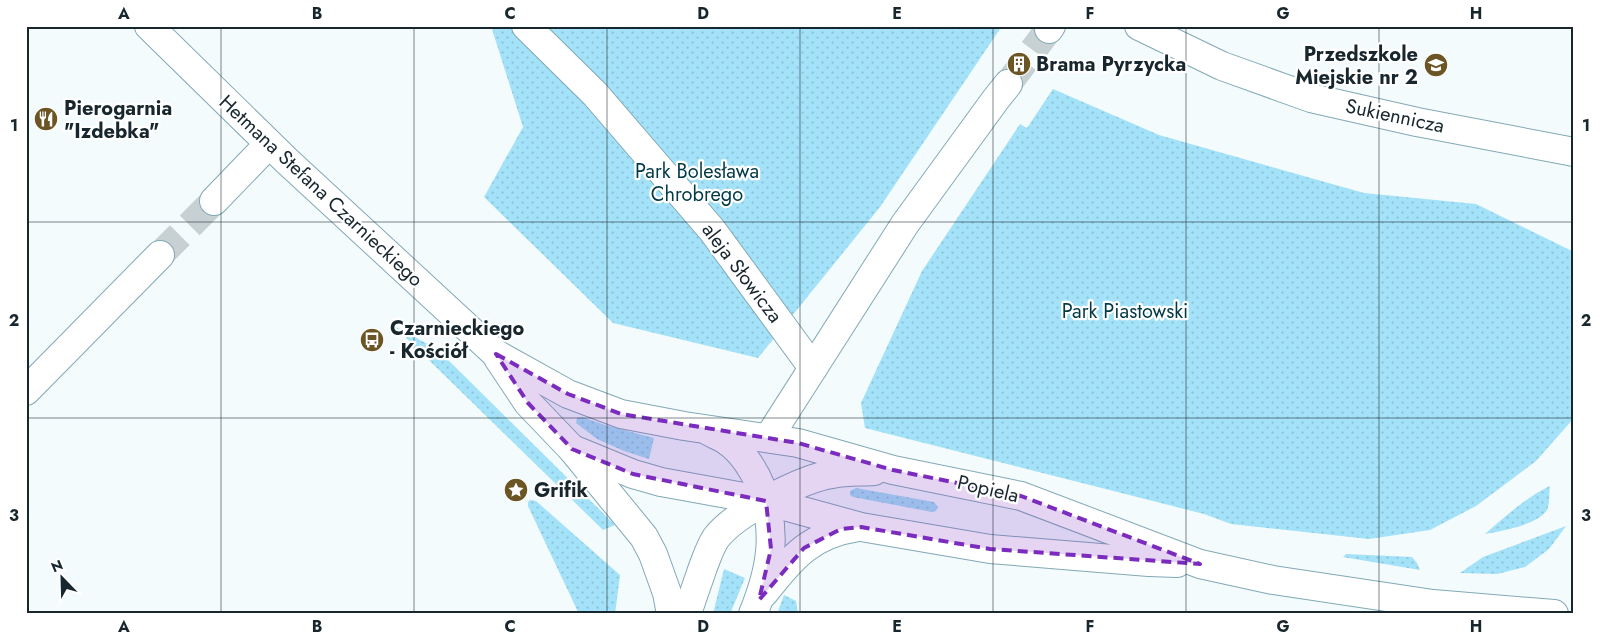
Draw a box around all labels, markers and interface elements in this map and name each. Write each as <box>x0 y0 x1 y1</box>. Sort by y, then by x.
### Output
text: A <box>117 2 130 25</box>
text: B <box>312 2 322 25</box>
text: C <box>504 2 516 25</box>
text: D <box>697 2 709 25</box>
text: E <box>892 2 902 25</box>
text: F <box>1086 2 1094 25</box>
text: G <box>1276 2 1290 25</box>
text: H <box>1470 2 1482 25</box>
place label: Przedszkole Miejskie nr 2 <box>1295 40 1418 92</box>
place label: Brama Pyrzycka <box>1036 50 1186 79</box>
building icon: Brama Pyrzycka <box>1006 51 1032 77</box>
school or university icon: Przedszkole Miejskie nr 2 <box>1423 52 1449 78</box>
street label: Hetmana Stefana Czarnieckiego <box>212 88 430 294</box>
street label: Sukiennicza <box>1343 91 1447 141</box>
place label: Pierogarnia "Izdebka" <box>64 94 172 146</box>
restaurant icon: Pierogarnia "Izdebka" <box>33 106 59 132</box>
text: 1 <box>10 114 18 137</box>
text: 1 <box>1582 114 1590 137</box>
park label: Park Bolesława Chrobrego <box>635 157 759 209</box>
street label: aleja Słowicza <box>695 217 789 329</box>
park label: Park Piastowski <box>1062 297 1188 326</box>
text: 2 <box>9 309 19 332</box>
text: 2 <box>1581 309 1591 332</box>
place label: Czarnieckiego - Kościół <box>390 314 525 366</box>
bus stop icon: Czarnieckiego - Kościół <box>359 327 385 353</box>
street label: Popiela <box>954 468 1022 510</box>
place label: Grifik <box>534 476 588 505</box>
place icon: Grifik <box>503 477 529 503</box>
text: 3 <box>9 504 19 527</box>
text: 3 <box>1581 504 1591 527</box>
north arrow <box>38 552 88 602</box>
text: N <box>48 555 66 577</box>
text: A <box>117 615 130 638</box>
text: B <box>312 615 322 638</box>
text: C <box>504 615 516 638</box>
text: D <box>697 615 709 638</box>
text: E <box>892 615 902 638</box>
text: F <box>1086 615 1094 638</box>
text: G <box>1276 615 1290 638</box>
text: H <box>1470 615 1482 638</box>

